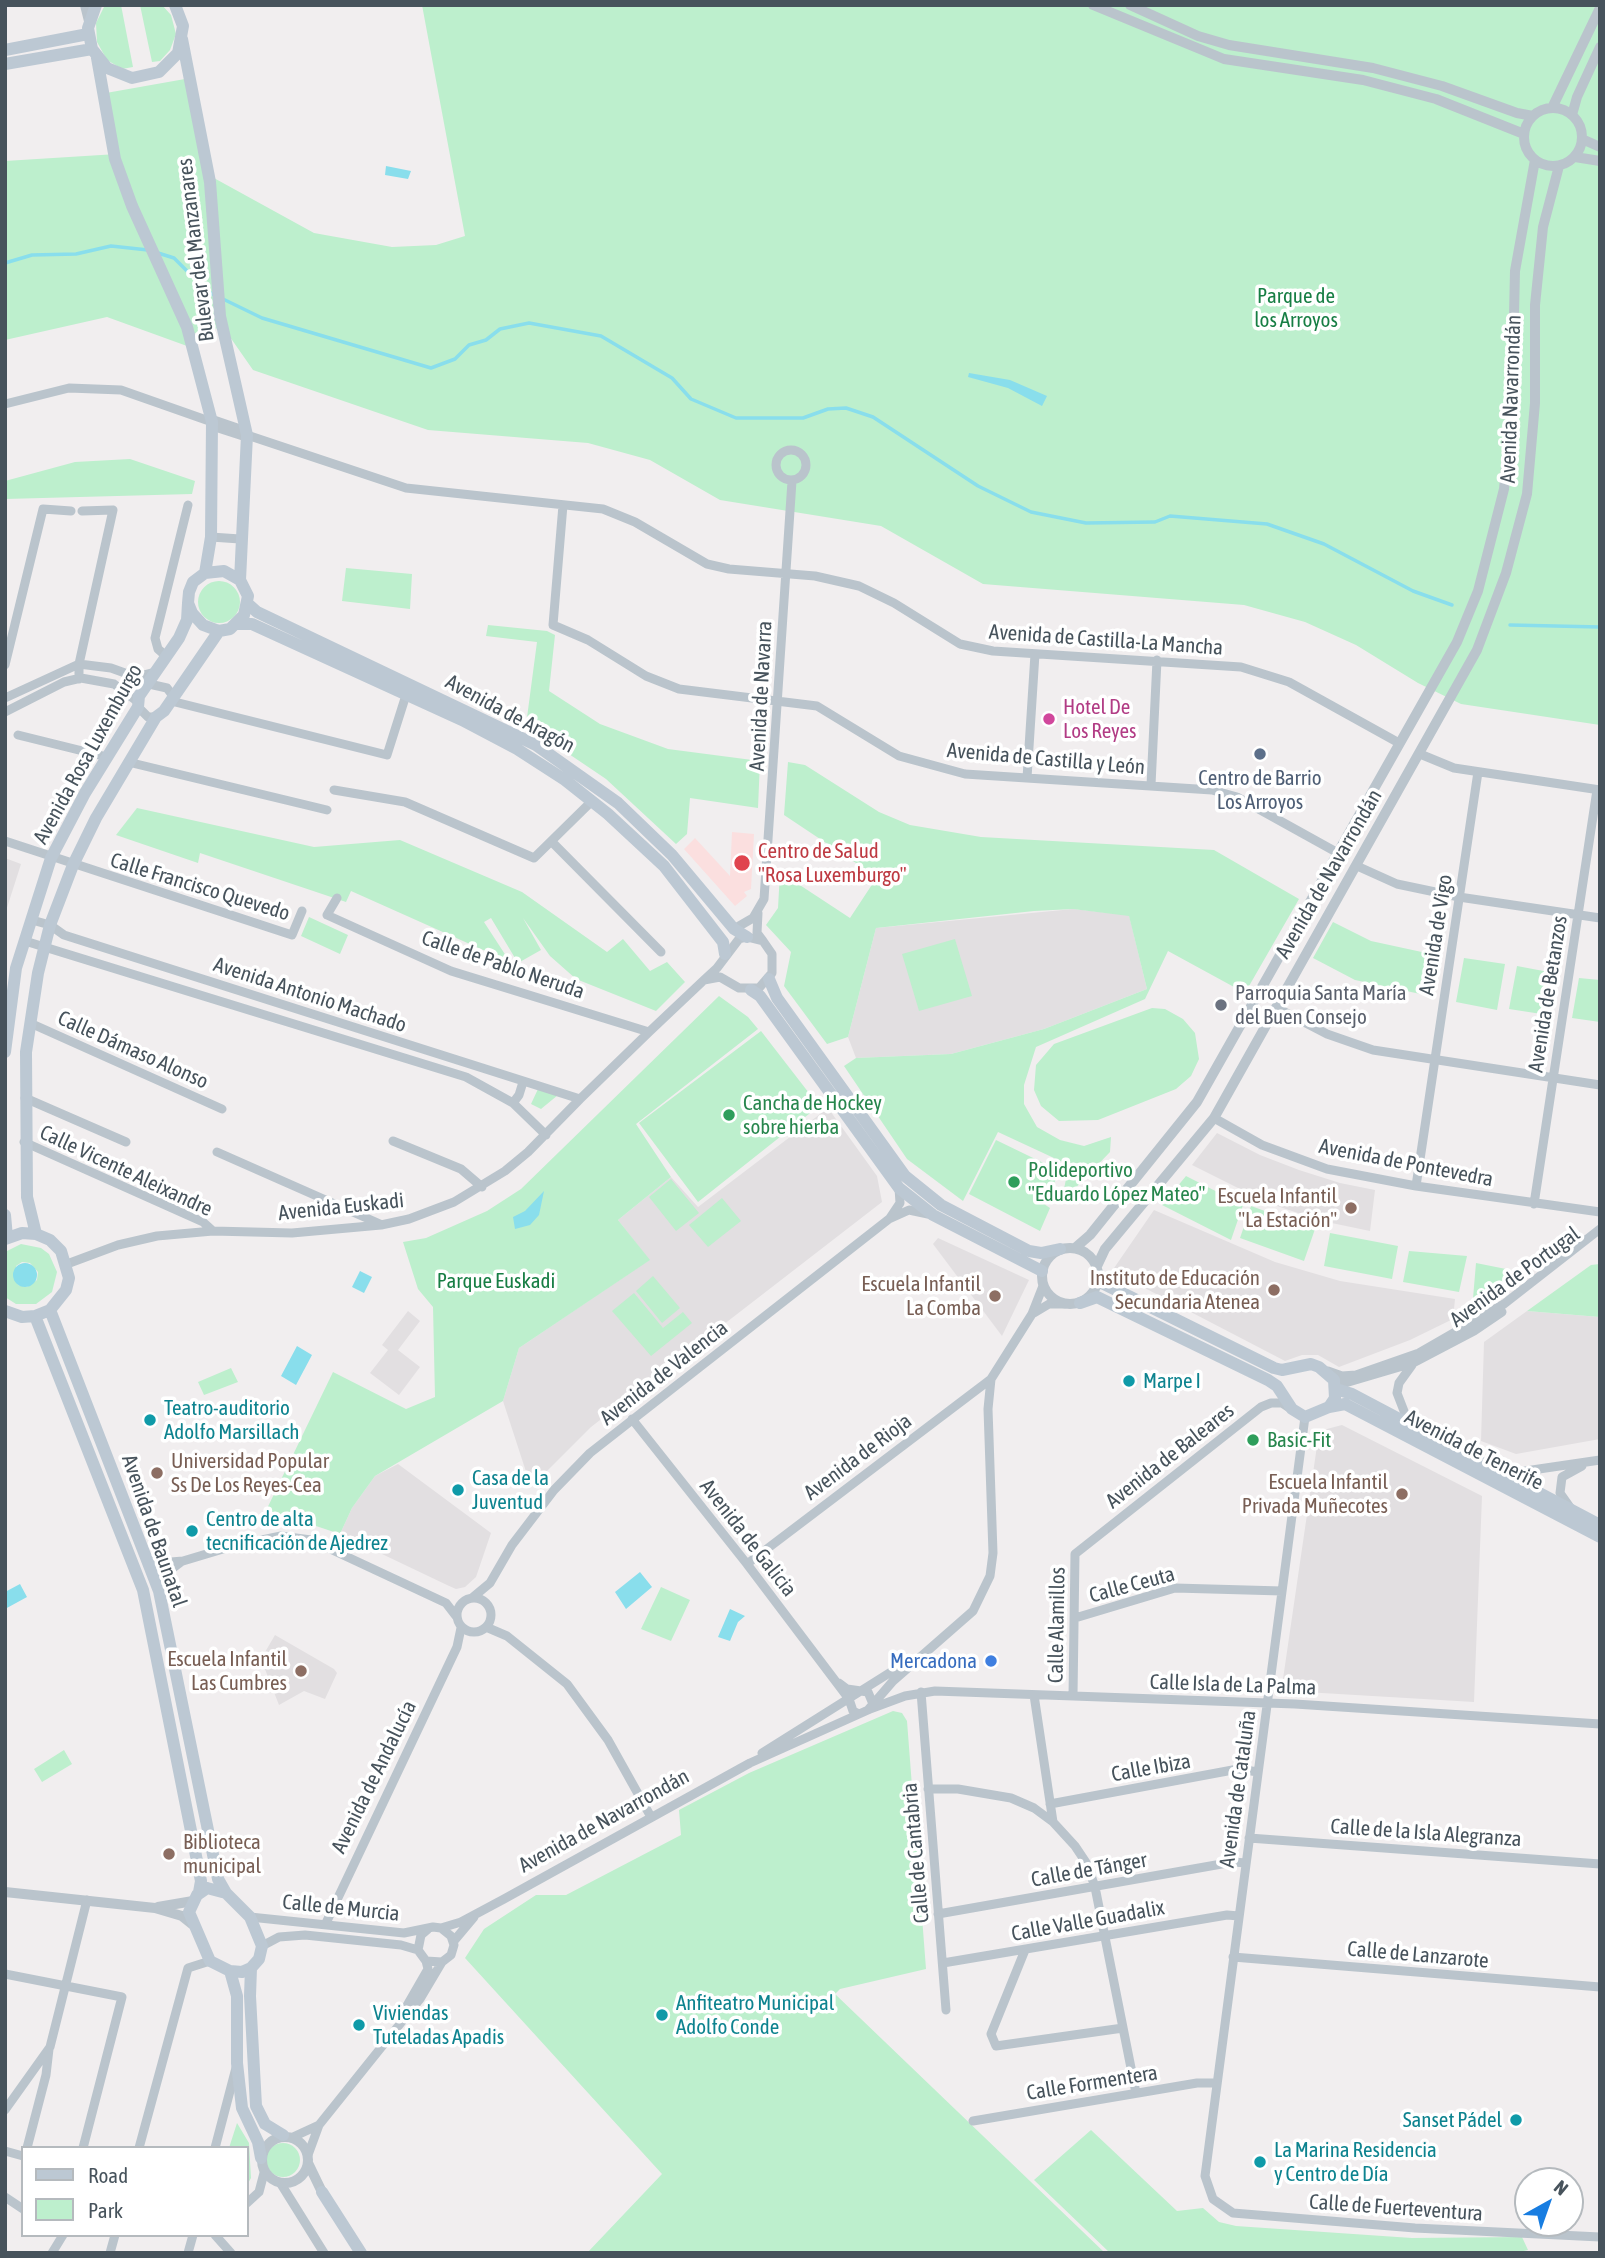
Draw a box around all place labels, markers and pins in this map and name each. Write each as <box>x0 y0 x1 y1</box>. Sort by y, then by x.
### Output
place label: Hotel De Los Reyes <box>1063 694 1136 744</box>
marker: Hotel De Los Reyes <box>1041 711 1057 727</box>
marker: Centro de Barrio Los Arroyos <box>1252 746 1268 762</box>
place label: Centro de Barrio Los Arroyos <box>1198 765 1322 815</box>
place label: Centro de Salud "Rosa Luxemburgo" <box>758 838 907 888</box>
marker: Centro de Salud "Rosa Luxemburgo" <box>732 853 752 873</box>
place label: Parroquia Santa María del Buen Consejo <box>1235 980 1407 1030</box>
marker: Parroquia Santa María del Buen Consejo <box>1213 997 1229 1013</box>
place label: Cancha de Hockey sobre hierba <box>743 1090 882 1140</box>
marker: Cancha de Hockey sobre hierba <box>721 1107 737 1123</box>
place label: Polideportivo "Eduardo López Mateo" <box>1028 1157 1205 1207</box>
marker: Polideportivo "Eduardo López Mateo" <box>1006 1174 1022 1190</box>
place label: Escuela Infantil "La Estación" <box>1217 1183 1337 1233</box>
marker: Escuela Infantil "La Estación" <box>1343 1200 1359 1216</box>
place label: Instituto de Educación Secundaria Atenea <box>1090 1265 1260 1315</box>
place label: Escuela Infantil La Comba <box>861 1271 981 1321</box>
marker: Instituto de Educación Secundaria Atenea <box>1266 1282 1282 1298</box>
marker: Escuela Infantil La Comba <box>987 1288 1003 1304</box>
place label: Marpe I <box>1143 1368 1201 1394</box>
marker: Marpe I <box>1121 1373 1137 1389</box>
place label: Teatro-auditorio Adolfo Marsillach <box>164 1395 299 1445</box>
marker: Teatro-auditorio Adolfo Marsillach <box>142 1412 158 1428</box>
place label: Basic-Fit <box>1267 1427 1331 1453</box>
marker: Basic-Fit <box>1245 1432 1261 1448</box>
place label: Universidad Popular Ss De Los Reyes-Cea <box>171 1448 329 1498</box>
marker: Universidad Popular Ss De Los Reyes-Cea <box>149 1465 165 1481</box>
place label: Casa de la Juventud <box>472 1465 549 1515</box>
place label: Escuela Infantil Privada Muñecotes <box>1242 1469 1388 1519</box>
marker: Casa de la Juventud <box>450 1482 466 1498</box>
marker: Escuela Infantil Privada Muñecotes <box>1394 1486 1410 1502</box>
place label: Centro de alta tecnificación de Ajedrez <box>206 1506 388 1556</box>
marker: Centro de alta tecnificación de Ajedrez <box>184 1523 200 1539</box>
place label: Escuela Infantil Las Cumbres <box>167 1646 287 1696</box>
place label: Mercadona <box>890 1648 977 1674</box>
marker: Mercadona <box>983 1653 999 1669</box>
marker: Escuela Infantil Las Cumbres <box>293 1663 309 1679</box>
place label: Biblioteca municipal <box>183 1829 261 1879</box>
marker: Biblioteca municipal <box>161 1846 177 1862</box>
place label: Anfiteatro Municipal Adolfo Conde <box>676 1990 834 2040</box>
place label: Viviendas Tuteladas Apadis <box>373 2000 504 2050</box>
marker: Anfiteatro Municipal Adolfo Conde <box>654 2007 670 2023</box>
marker: Viviendas Tuteladas Apadis <box>351 2017 367 2033</box>
place label: Sanset Pádel <box>1403 2107 1502 2133</box>
marker: Sanset Pádel <box>1508 2112 1524 2128</box>
place label: La Marina Residencia y Centro de Día <box>1274 2137 1437 2187</box>
marker: La Marina Residencia y Centro de Día <box>1252 2154 1268 2170</box>

